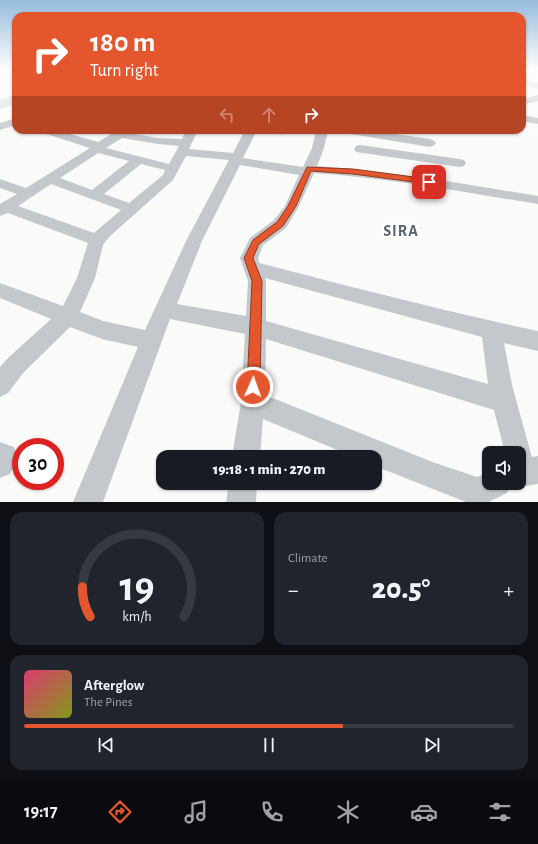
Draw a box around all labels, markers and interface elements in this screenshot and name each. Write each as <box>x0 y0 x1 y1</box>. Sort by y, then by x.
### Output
icon: right <box>24 28 76 80</box>
text: 180 m <box>90 29 155 57</box>
text: Turn right <box>90 62 159 80</box>
icon: left <box>216 104 238 126</box>
icon: ahead <box>258 104 280 126</box>
icon: right <box>300 104 322 126</box>
pin <box>412 165 446 199</box>
icon: arrive <box>418 171 440 193</box>
district label: SIRA <box>383 223 419 239</box>
position arrow <box>232 366 274 408</box>
speed limit sign: 30 <box>12 438 64 490</box>
map controls <box>482 446 526 490</box>
button: sound <box>482 446 526 490</box>
text: 19:18 · 1 min · 270 m <box>213 462 325 477</box>
text: Climate <box>288 552 327 565</box>
text: 19 <box>119 566 155 607</box>
text: 20.5° <box>372 574 430 604</box>
text: − <box>288 579 299 601</box>
text: + <box>503 579 514 601</box>
text: km/h <box>122 609 152 623</box>
text: Afterglow <box>84 678 144 693</box>
text: The Pines <box>84 696 133 709</box>
icon: previous <box>95 734 117 756</box>
icon: pause <box>258 734 280 756</box>
icon: next <box>421 734 443 756</box>
icon: directions <box>106 798 134 826</box>
icon: music <box>182 798 210 826</box>
icon: phone <box>258 798 286 826</box>
icon: climate <box>334 798 362 826</box>
icon: car <box>410 798 438 826</box>
icon: filters <box>486 798 514 826</box>
text: 19:17 <box>24 803 58 821</box>

